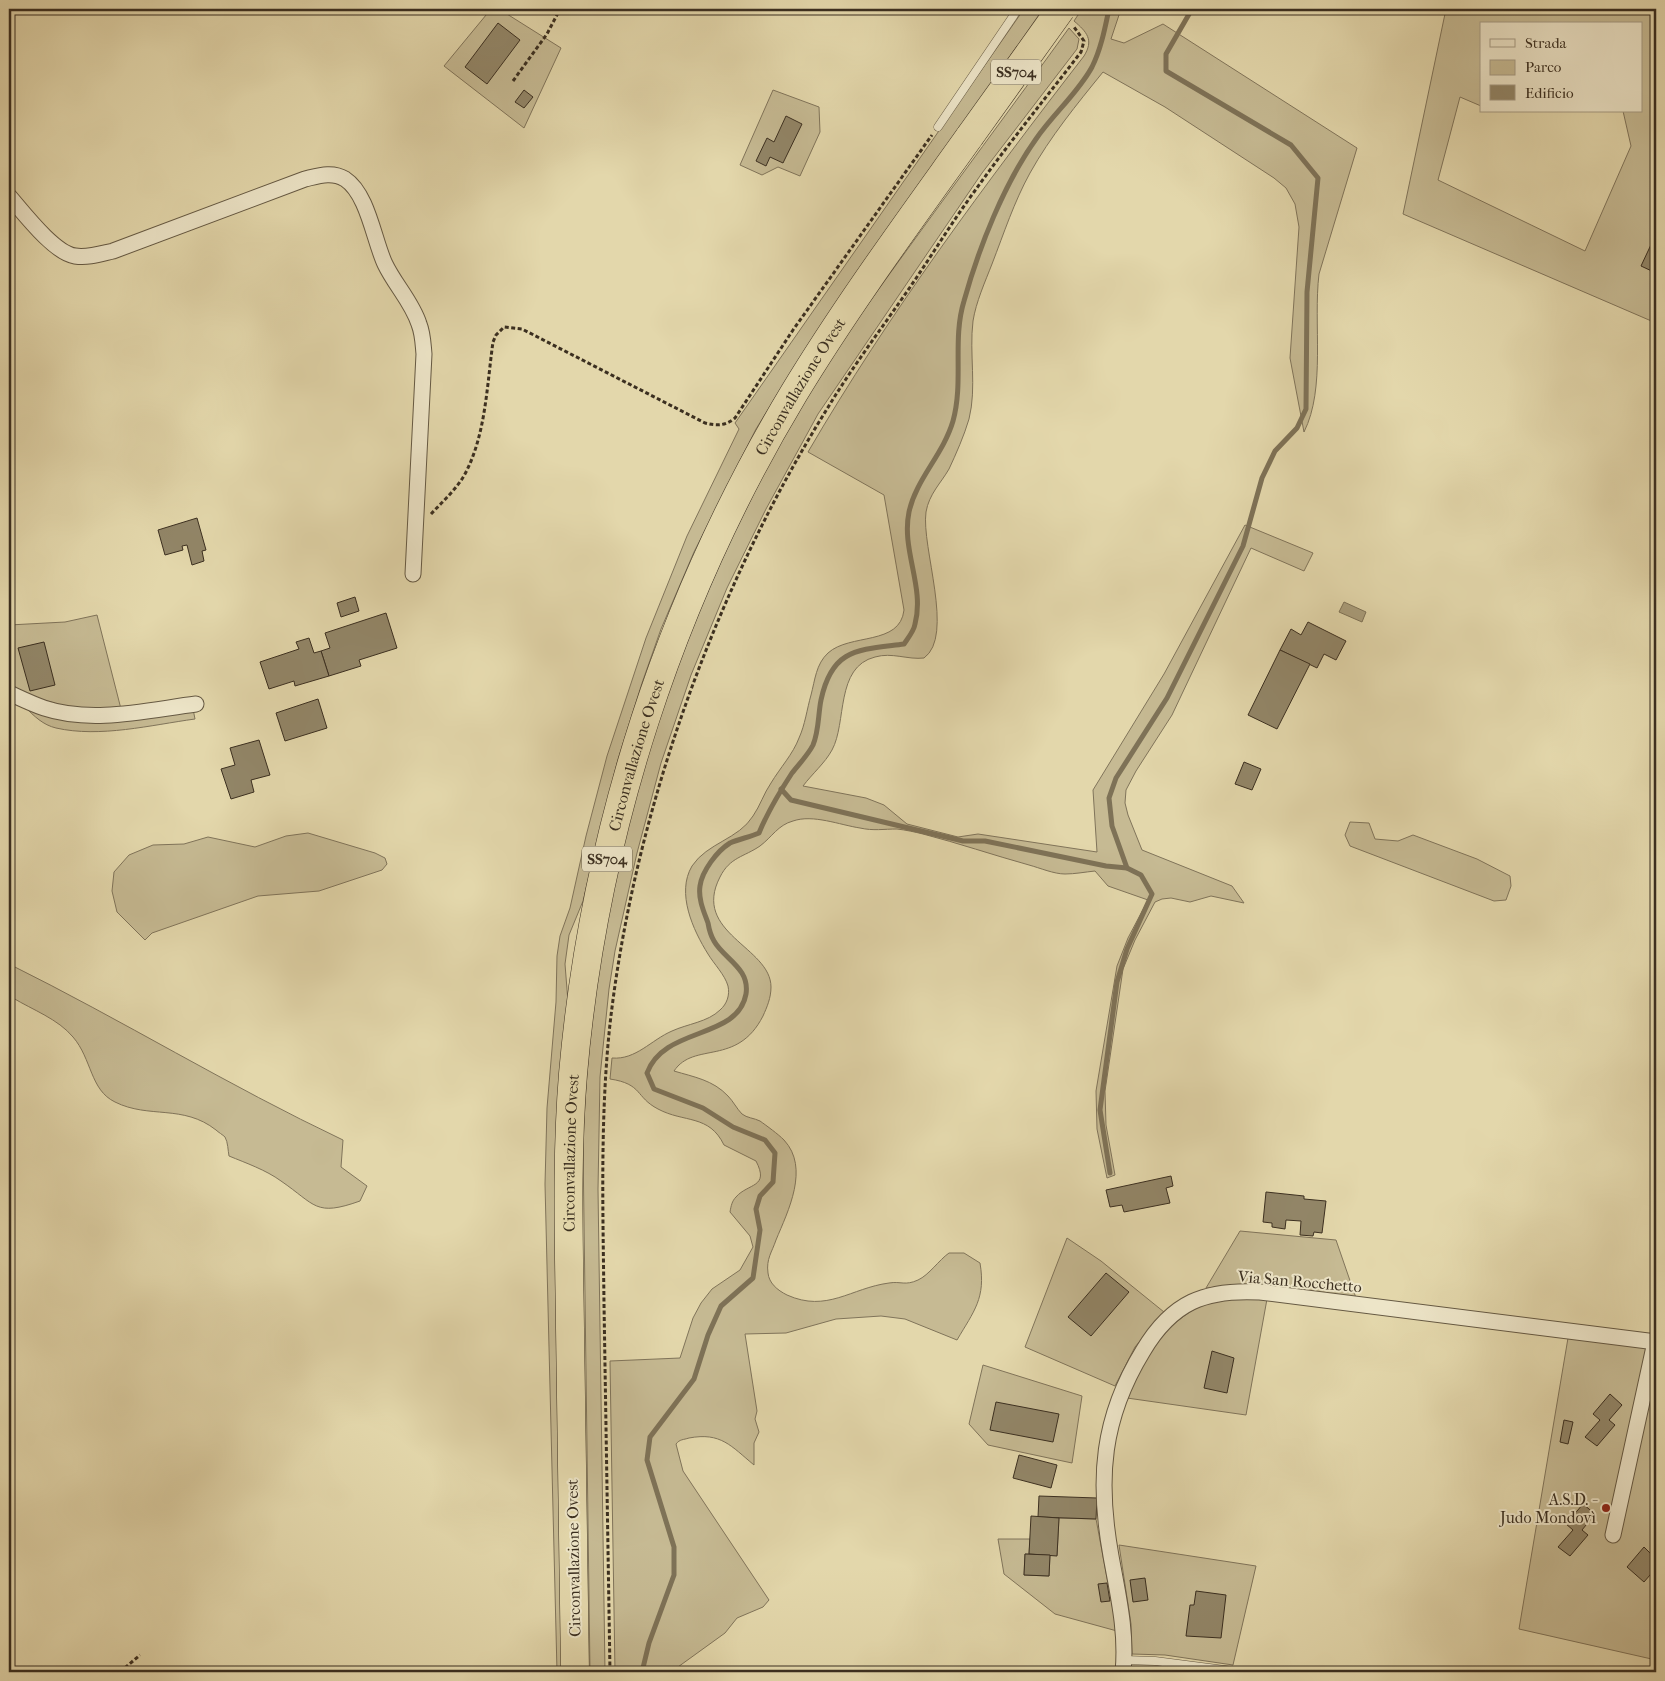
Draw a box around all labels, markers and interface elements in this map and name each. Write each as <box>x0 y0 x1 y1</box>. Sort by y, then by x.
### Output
legend <box>1480 22 1642 112</box>
text: Strada <box>1525 34 1568 52</box>
text: Parco <box>1525 58 1562 76</box>
road number: SS704 <box>991 60 1041 84</box>
text: Edificio <box>1525 84 1574 102</box>
street label: Circonvallazione Ovest <box>751 314 850 459</box>
street label: Circonvallazione Ovest <box>605 676 668 833</box>
road number: SS704 <box>582 846 632 872</box>
street label: Circonvallazione Ovest <box>559 1073 583 1232</box>
street label: Via San Rocchetto <box>1236 1267 1363 1296</box>
street label: Circonvallazione Ovest <box>563 1479 584 1637</box>
place label: A.S.D. - Judo Mondovì <box>1498 1490 1598 1527</box>
marker: A.S.D. - Judo Mondovì <box>1600 1502 1612 1514</box>

